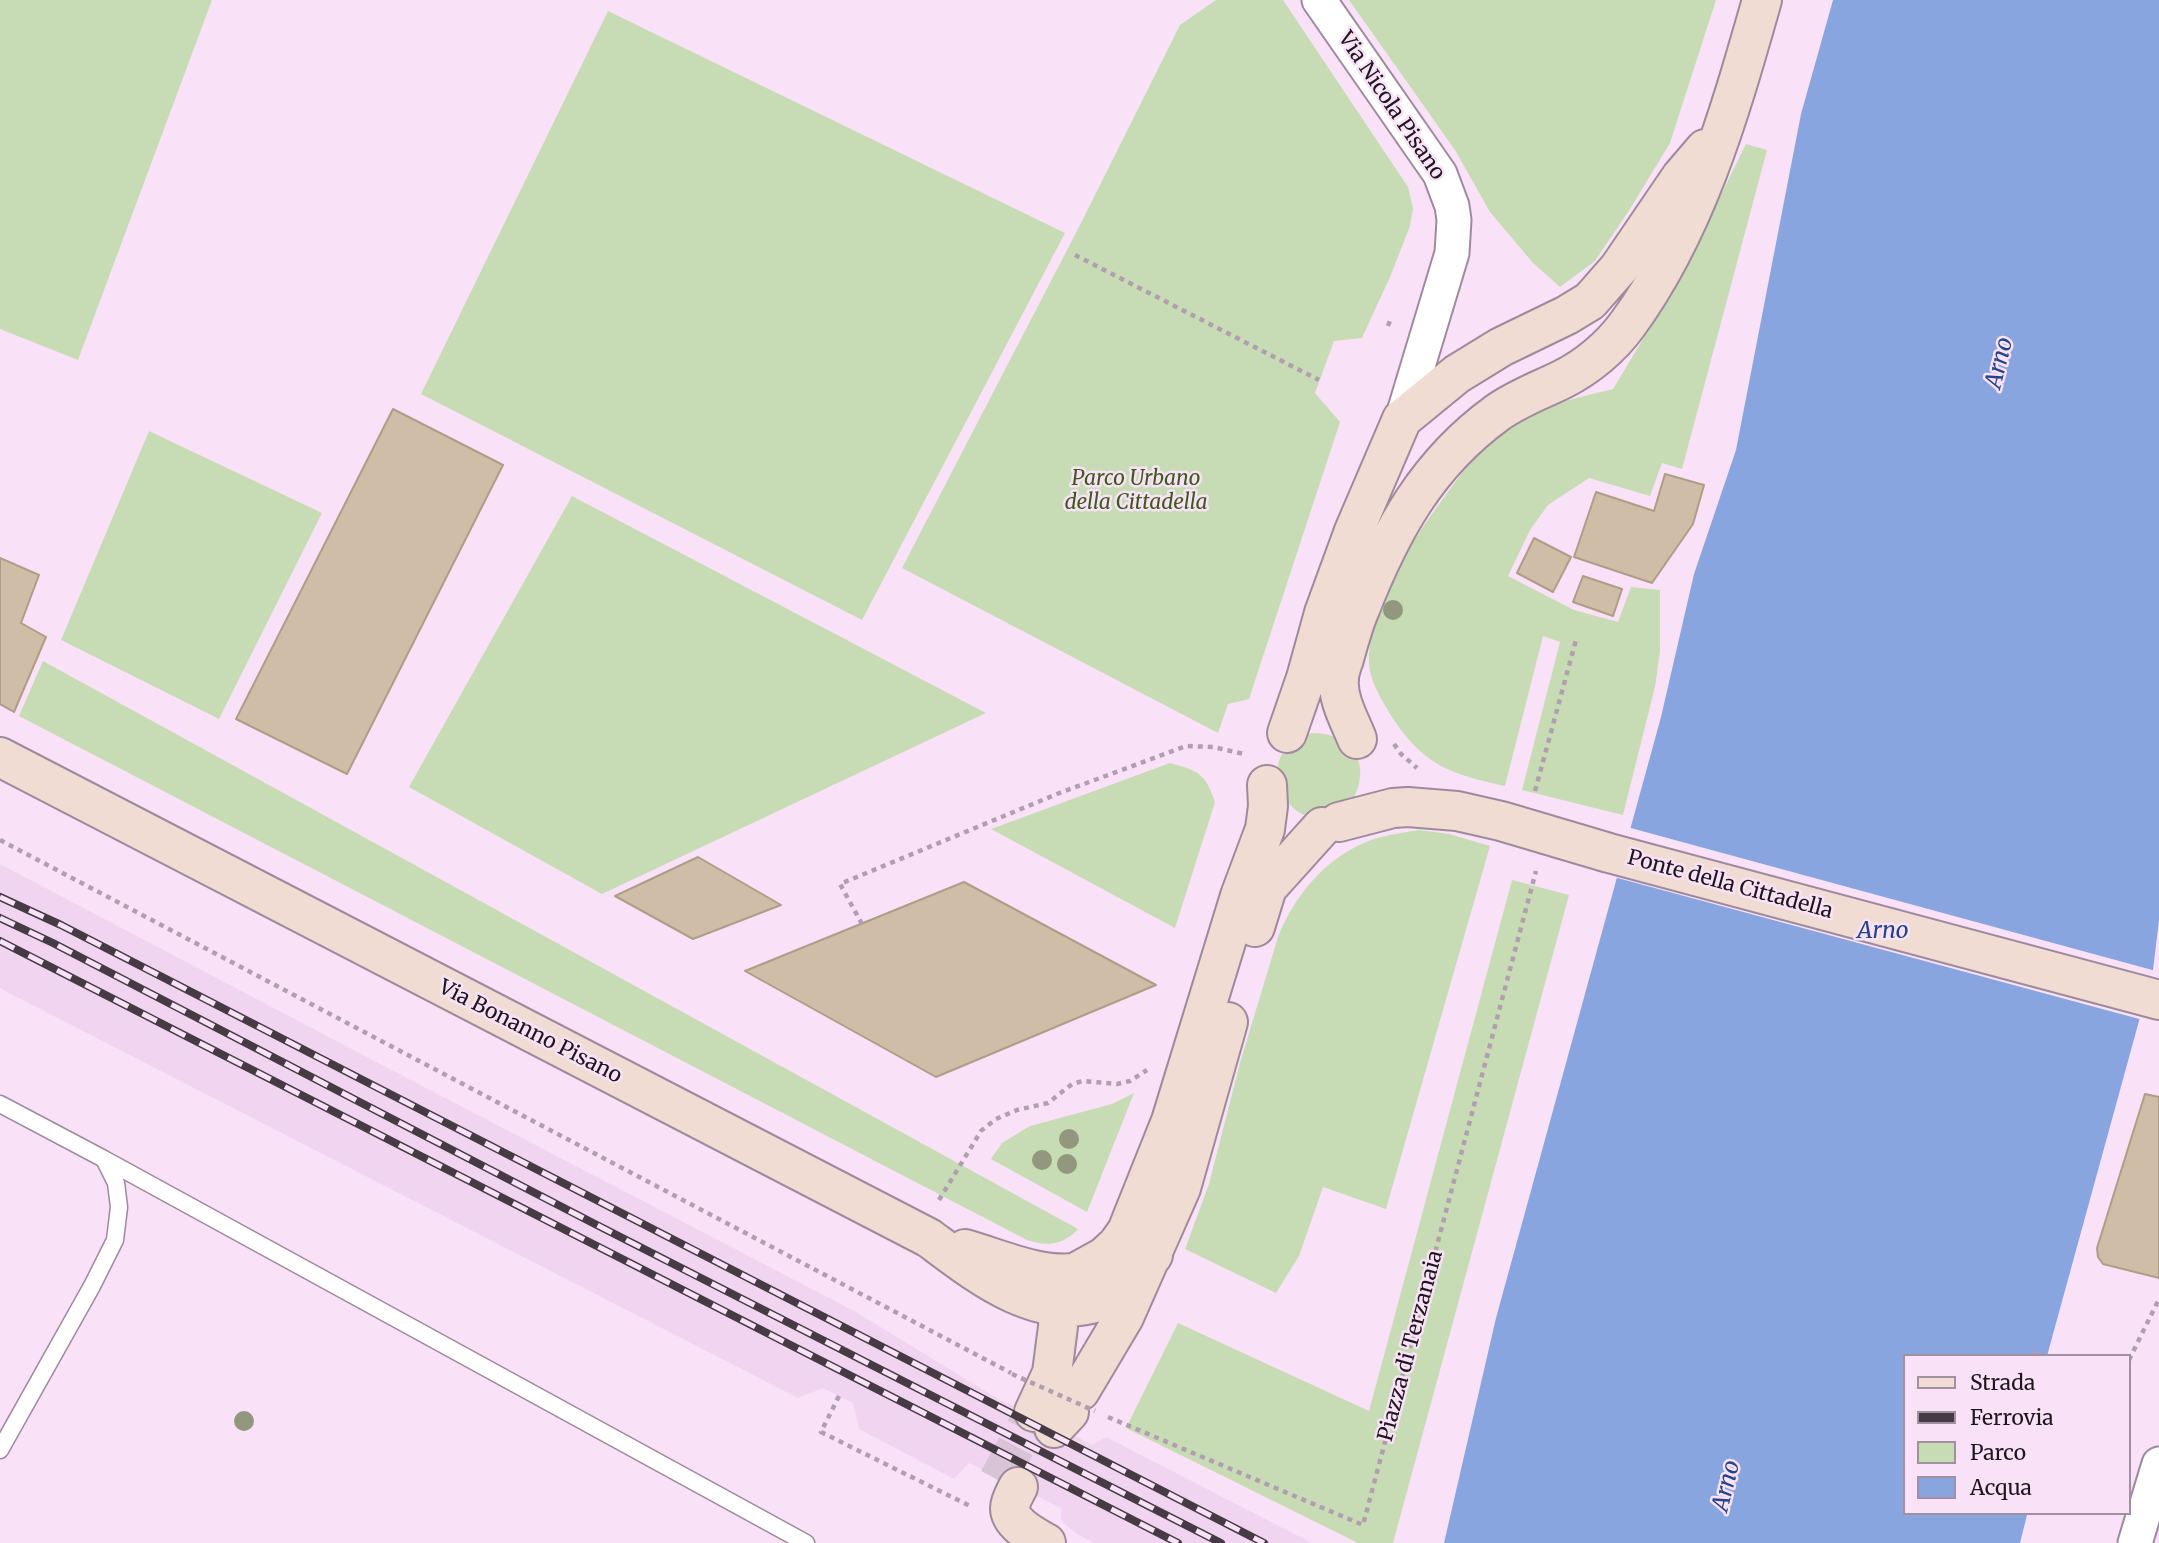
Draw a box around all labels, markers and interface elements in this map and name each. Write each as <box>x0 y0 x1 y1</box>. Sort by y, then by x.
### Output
street label: Via Nicola Pisano <box>1332 27 1450 185</box>
water label: Arno <box>1980 335 2020 391</box>
park label: Parco Urbano della Cittadella <box>1064 466 1208 516</box>
street label: Ponte della Cittadella <box>1625 845 1835 925</box>
water label: Arno <box>1857 917 1909 945</box>
street label: Via Bonanno Pisano <box>434 975 626 1089</box>
street label: Piazza di Terzanaia <box>1373 1248 1449 1444</box>
legend <box>1904 1354 2131 1515</box>
text: Strada <box>1970 1369 2035 1396</box>
text: Ferrovia <box>1970 1404 2054 1431</box>
text: Parco <box>1970 1439 2026 1466</box>
water label: Arno <box>1707 1458 1747 1514</box>
text: Acqua <box>1970 1474 2032 1501</box>

